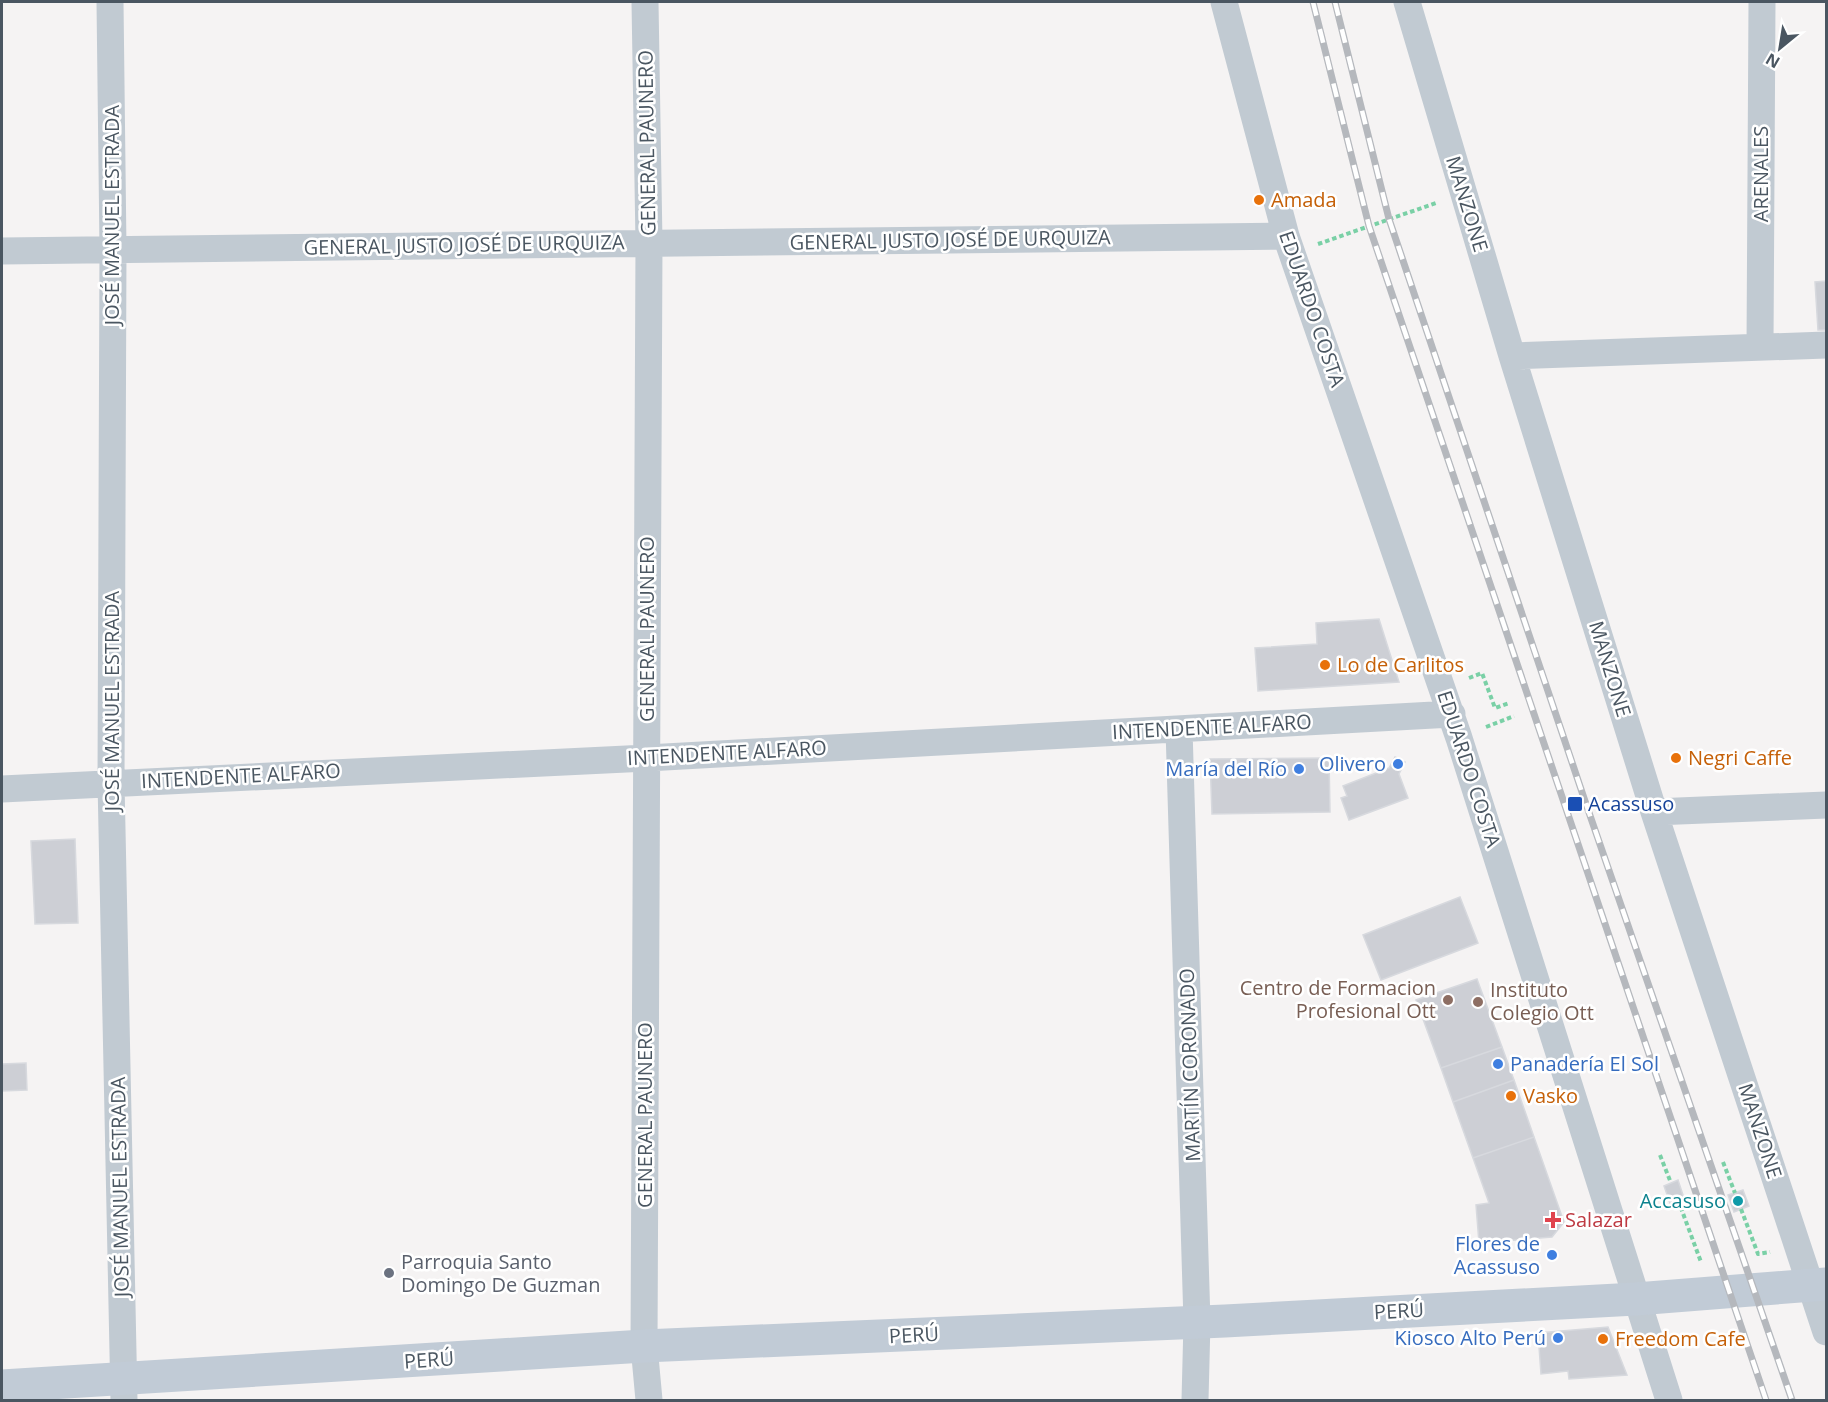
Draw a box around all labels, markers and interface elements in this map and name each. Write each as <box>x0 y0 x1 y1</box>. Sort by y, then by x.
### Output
north arrow <box>1750 18 1810 78</box>
text: N <box>1761 48 1784 74</box>
street label: GENERAL PAUNERO <box>631 50 662 236</box>
street label: JOSÉ MANUEL ESTRADA <box>98 104 125 327</box>
street label: ARENALES <box>1747 126 1774 222</box>
street label: MANZONE <box>1440 153 1495 255</box>
place label: Amada <box>1271 186 1337 213</box>
marker: Amada <box>1252 193 1266 207</box>
street label: GENERAL JUSTO JOSÉ DE URQUIZA <box>789 223 1111 256</box>
street label: EDUARDO COSTA <box>1273 227 1352 391</box>
street label: GENERAL JUSTO JOSÉ DE URQUIZA <box>303 228 625 261</box>
street label: GENERAL PAUNERO <box>633 536 660 722</box>
street label: JOSÉ MANUEL ESTRADA <box>98 590 125 813</box>
street label: MANZONE <box>1583 618 1638 720</box>
place label: Lo de Carlitos <box>1337 651 1464 678</box>
marker: Lo de Carlitos <box>1318 658 1332 672</box>
street label: EDUARDO COSTA <box>1431 687 1508 851</box>
street label: INTENDENTE ALFARO <box>1112 708 1312 745</box>
street label: INTENDENTE ALFARO <box>627 734 827 771</box>
place label: Negri Caffe <box>1688 744 1792 771</box>
place label: Olivero <box>1319 750 1386 777</box>
marker: Negri Caffe <box>1669 751 1683 765</box>
place label: María del Río <box>1165 755 1287 782</box>
street label: INTENDENTE ALFARO <box>141 757 341 794</box>
marker: Olivero <box>1391 757 1405 771</box>
marker: María del Río <box>1292 762 1306 776</box>
place label: Acassuso <box>1588 790 1674 817</box>
marker: Acassuso <box>1566 795 1584 813</box>
street label: MARTÍN CORONADO <box>1173 968 1206 1162</box>
place label: Centro de Formacion Profesional Ott <box>1240 974 1436 1024</box>
place label: Instituto Colegio Ott <box>1490 976 1594 1026</box>
marker: Centro de Formacion Profesional Ott <box>1441 993 1455 1007</box>
marker: Instituto Colegio Ott <box>1471 995 1485 1009</box>
street label: GENERAL PAUNERO <box>631 1022 658 1208</box>
place label: Panadería El Sol <box>1510 1050 1659 1077</box>
marker: Panadería El Sol <box>1491 1057 1505 1071</box>
street label: JOSÉ MANUEL ESTRADA <box>104 1076 135 1299</box>
street label: MANZONE <box>1732 1080 1789 1182</box>
place label: Vasko <box>1523 1082 1578 1109</box>
marker: Vasko <box>1504 1089 1518 1103</box>
place label: Accasuso <box>1640 1187 1726 1214</box>
marker: Accasuso <box>1731 1194 1745 1208</box>
place label: Salazar <box>1565 1206 1632 1233</box>
marker: Salazar <box>1546 1213 1560 1227</box>
place label: Flores de Acassuso <box>1454 1230 1540 1280</box>
place label: Parroquia Santo Domingo De Guzman <box>401 1248 600 1298</box>
marker: Flores de Acassuso <box>1545 1248 1559 1262</box>
marker: Parroquia Santo Domingo De Guzman <box>382 1266 396 1280</box>
street label: PERÚ <box>1373 1296 1425 1325</box>
street label: PERÚ <box>888 1320 940 1349</box>
place label: Kiosco Alto Perú <box>1395 1324 1546 1351</box>
place label: Freedom Cafe <box>1615 1325 1746 1352</box>
marker: Kiosco Alto Perú <box>1551 1331 1565 1345</box>
marker: Freedom Cafe <box>1596 1332 1610 1346</box>
street label: PERÚ <box>403 1344 455 1375</box>

